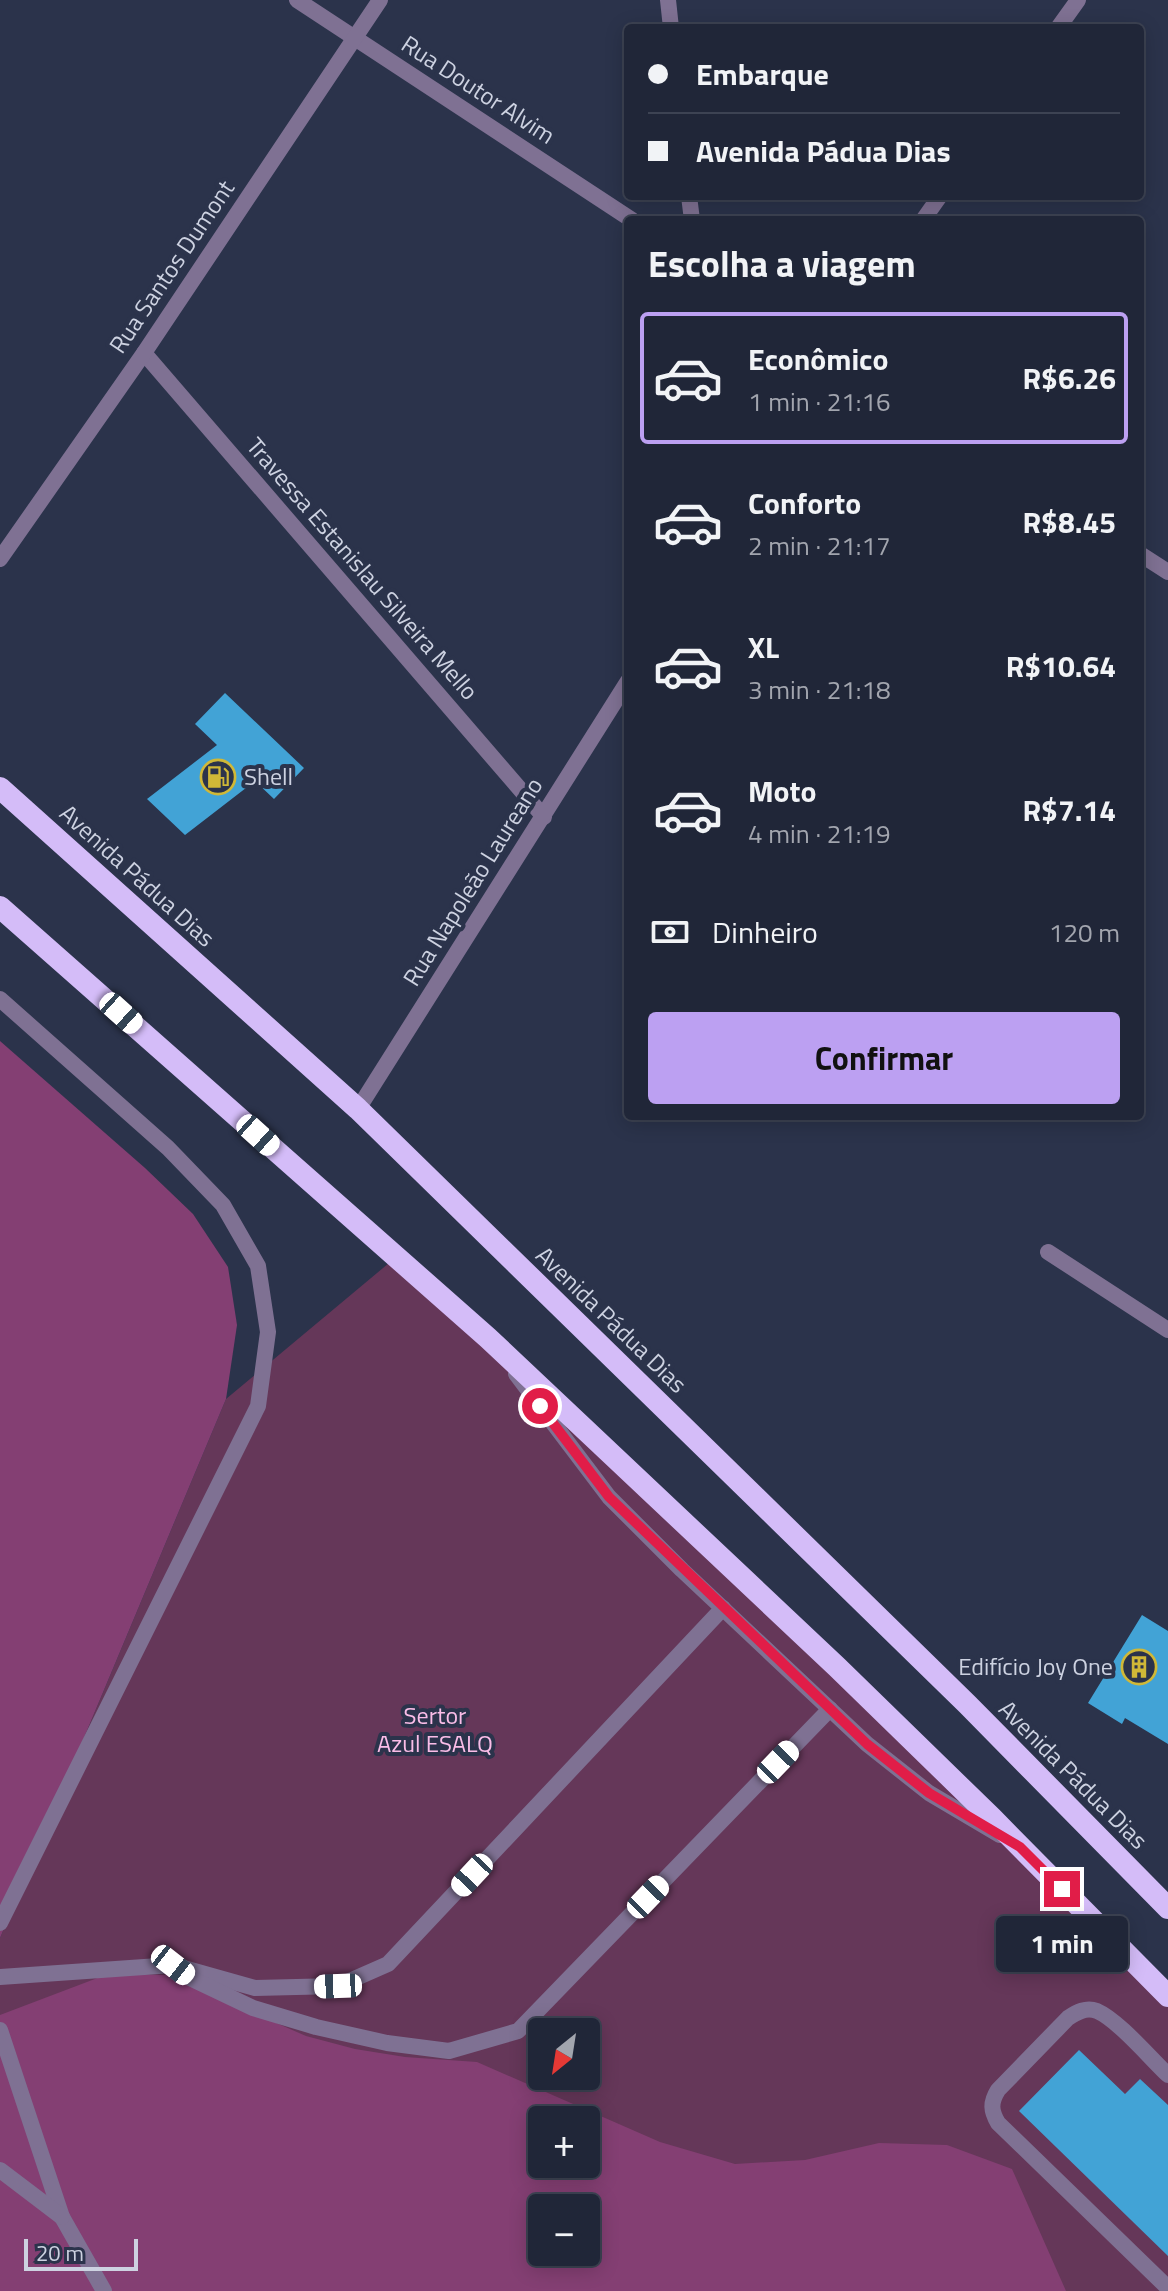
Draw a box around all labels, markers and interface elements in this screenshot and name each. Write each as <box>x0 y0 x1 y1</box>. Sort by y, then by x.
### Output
street label: Rua Doutor Alvim <box>394 26 563 152</box>
text: Embarque <box>696 51 829 97</box>
text: Avenida Pádua Dias <box>696 128 951 174</box>
street label: Rua Santos Dumont <box>100 172 243 360</box>
text: Escolha a viagem <box>648 236 916 291</box>
text: Econômico <box>748 336 888 382</box>
icon: car <box>652 342 724 414</box>
text: R$6.26 <box>1023 355 1116 401</box>
text: 1 min · 21:16 <box>748 382 891 421</box>
street label: Travessa Estanislau Silveira Mello <box>238 429 487 708</box>
text: Conforto <box>748 480 861 526</box>
icon: car <box>652 486 724 558</box>
text: R$8.45 <box>1023 499 1116 545</box>
text: 2 min · 21:17 <box>748 526 891 565</box>
text: XL <box>748 624 779 670</box>
icon: car <box>652 630 724 702</box>
text: R$10.64 <box>1006 643 1116 689</box>
text: 3 min · 21:18 <box>748 670 891 709</box>
fuel station icon: Shell <box>199 758 237 796</box>
place label: Shell <box>244 758 293 794</box>
text: Moto <box>748 768 816 814</box>
street label: Rua Napoleão Laureano <box>393 770 551 993</box>
icon: car <box>652 774 724 846</box>
text: R$7.14 <box>1023 787 1116 833</box>
street label: Avenida Pádua Dias <box>52 796 223 955</box>
text: 4 min · 21:19 <box>748 814 891 853</box>
text: Dinheiro <box>712 909 818 955</box>
icon: cash <box>648 910 692 954</box>
text: 120 m <box>1049 913 1120 952</box>
car <box>95 988 147 1038</box>
button: Confirmar <box>648 1012 1120 1104</box>
car <box>232 1110 284 1160</box>
street label: Avenida Pádua Dias <box>528 1237 696 1401</box>
route start <box>522 1388 558 1424</box>
place label: Edifício Joy One <box>958 1648 1113 1684</box>
building icon: Edifício Joy One <box>1120 1648 1158 1686</box>
street label: Avenida Pádua Dias <box>991 1691 1157 1857</box>
park label: Sertor Azul ESALQ <box>377 1697 493 1761</box>
car <box>753 1736 803 1788</box>
car <box>447 1849 497 1901</box>
car <box>623 1871 673 1923</box>
route end <box>1044 1871 1080 1907</box>
callout: 1 min <box>996 1917 1128 1973</box>
text: 1 min <box>1030 1924 1094 1963</box>
car <box>147 1941 199 1989</box>
car <box>314 1973 362 1999</box>
north arrow <box>528 2018 600 2090</box>
map controls <box>528 2018 600 2266</box>
button: + <box>528 2106 600 2178</box>
button: − <box>528 2194 600 2266</box>
scale bar <box>24 2235 138 2271</box>
text: 20 m <box>36 2236 84 2270</box>

